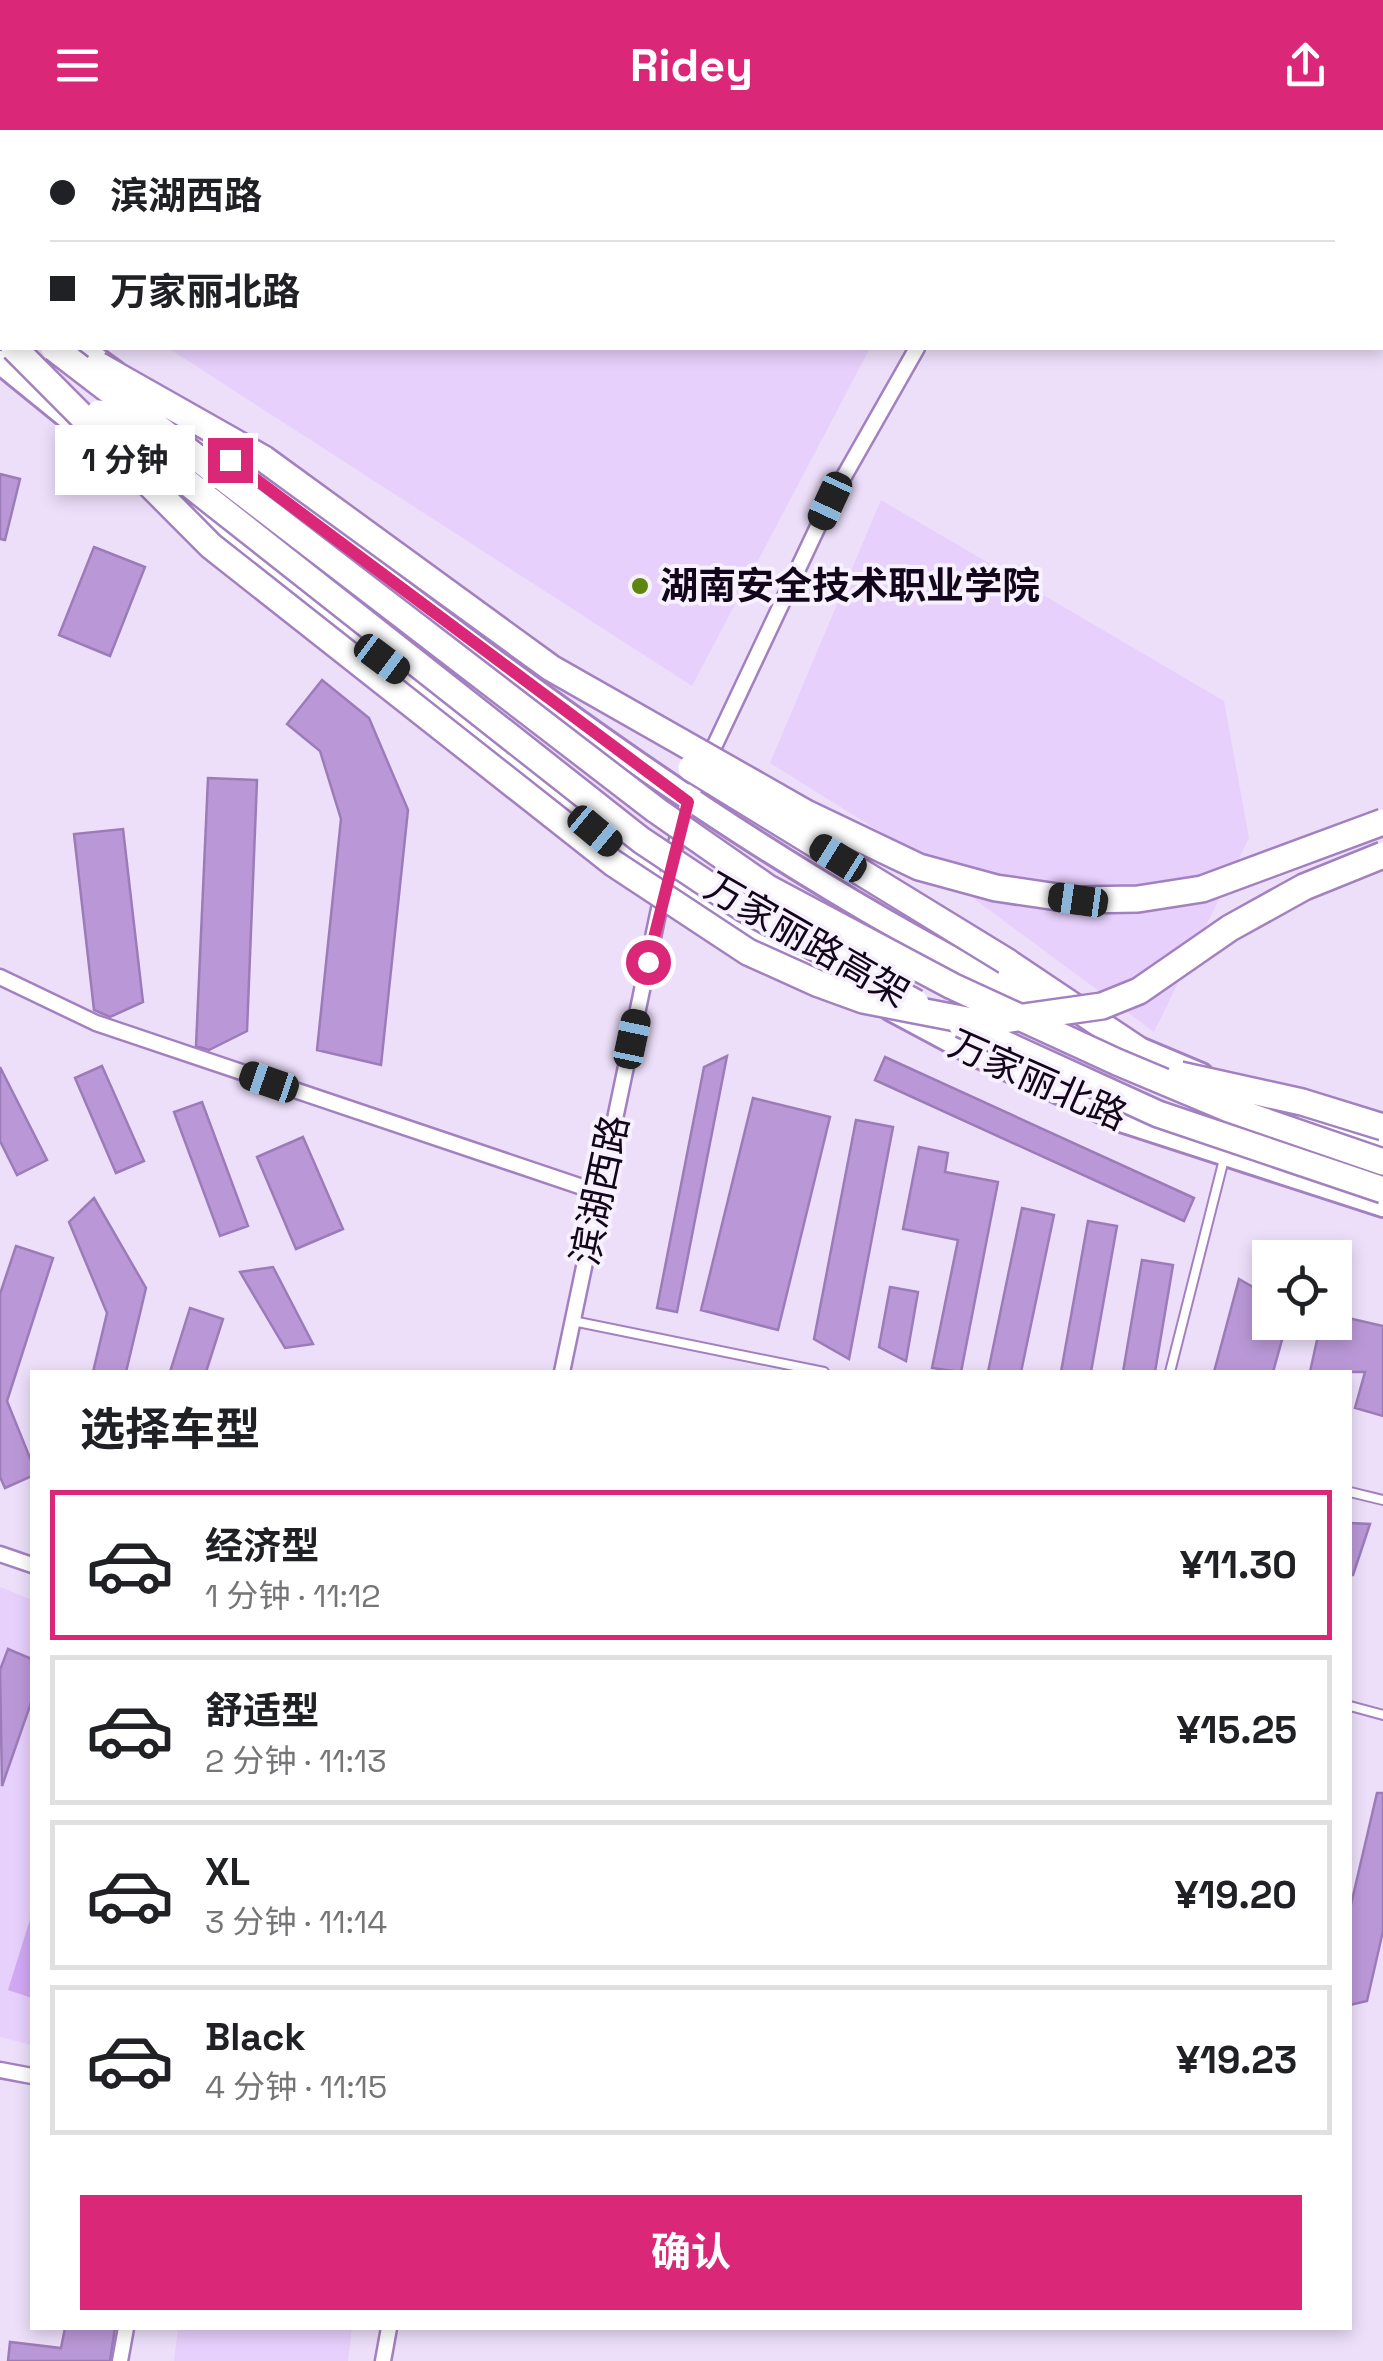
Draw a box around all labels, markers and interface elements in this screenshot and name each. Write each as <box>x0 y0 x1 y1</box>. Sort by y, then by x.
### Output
text: Ridey <box>630 37 753 94</box>
icon: menu <box>50 38 105 93</box>
icon: share <box>1278 38 1333 93</box>
text: 滨湖西路 <box>110 172 262 220</box>
text: 万家丽北路 <box>110 268 300 316</box>
callout: 1 分钟 <box>55 425 195 495</box>
route end <box>208 438 253 483</box>
text: 1 分钟 <box>82 440 168 480</box>
car <box>804 467 856 535</box>
place label: 湖南安全技术职业学院 <box>660 562 1040 610</box>
marker: 湖南安全技术职业学院 <box>629 575 651 597</box>
car <box>349 629 415 689</box>
car <box>562 800 628 862</box>
car <box>805 829 871 887</box>
street label: 万家丽路高架 <box>696 862 918 1018</box>
car <box>1046 881 1110 919</box>
route start <box>626 940 671 985</box>
car <box>611 1007 653 1071</box>
street label: 万家丽北路 <box>941 1019 1135 1141</box>
car <box>236 1058 302 1106</box>
street label: 滨湖西路 <box>561 1111 639 1269</box>
map controls <box>1252 1240 1352 1340</box>
button: locate <box>1252 1240 1352 1340</box>
text: 选择车型 <box>80 1401 260 1458</box>
icon: car <box>85 1520 175 1610</box>
text: 经济型 <box>205 1522 319 1570</box>
text: ¥11.30 <box>1180 1541 1297 1589</box>
text: 1 分钟 · 11:12 <box>205 1576 381 1616</box>
icon: car <box>85 1685 175 1775</box>
text: 舒适型 <box>205 1687 319 1735</box>
text: ¥15.25 <box>1177 1706 1297 1754</box>
text: 2 分钟 · 11:13 <box>205 1741 387 1781</box>
text: XL <box>205 1848 250 1896</box>
icon: car <box>85 1850 175 1940</box>
text: ¥19.20 <box>1175 1871 1297 1919</box>
text: 3 分钟 · 11:14 <box>205 1902 387 1942</box>
text: Black <box>205 2013 306 2061</box>
icon: car <box>85 2015 175 2105</box>
text: ¥19.23 <box>1176 2036 1297 2084</box>
text: 4 分钟 · 11:15 <box>205 2067 387 2107</box>
button: 确认 <box>80 2195 1302 2310</box>

